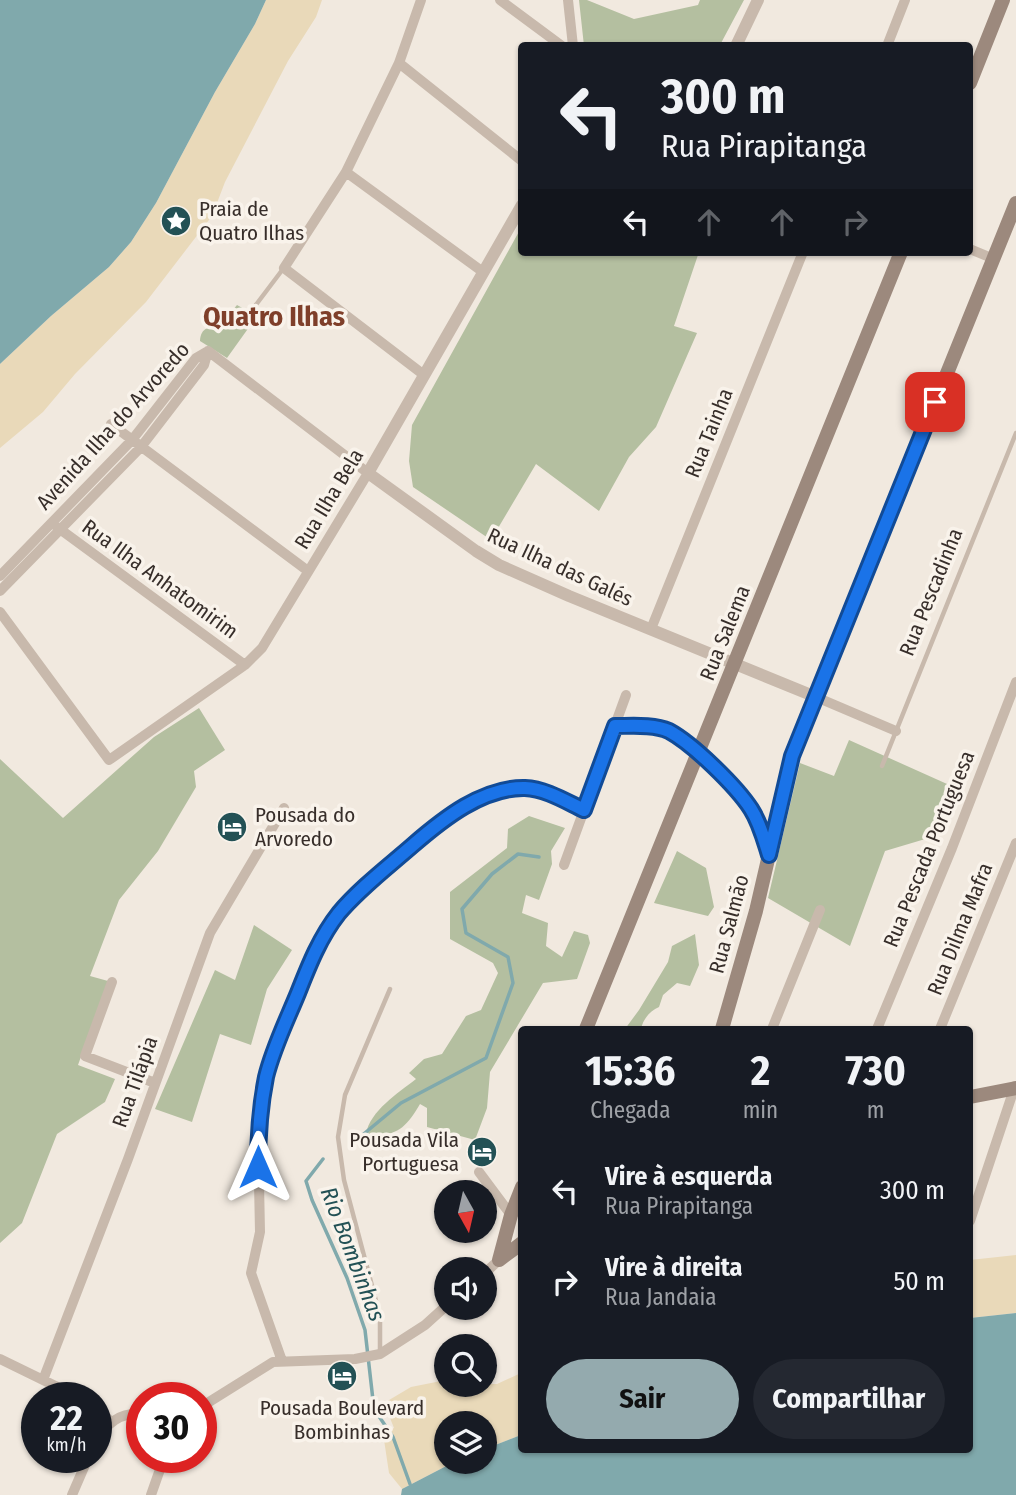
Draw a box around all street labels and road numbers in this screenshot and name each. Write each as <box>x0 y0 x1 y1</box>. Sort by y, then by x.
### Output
street label: Avenida Ilha do Arvoredo <box>31 337 195 515</box>
street label: Rua Tainha <box>679 384 739 482</box>
street label: Rua Ilha Bela <box>289 444 369 554</box>
street label: Rua Ilha Anhatomirim <box>77 514 243 644</box>
street label: Rua Ilha das Galés <box>483 522 637 612</box>
street label: Rua Pescadinha <box>894 524 968 660</box>
street label: Rua Salema <box>694 582 756 684</box>
street label: Rua Pescada Portuguesa <box>878 747 980 951</box>
street label: Rua Dilma Mafra <box>922 859 998 999</box>
street label: Rua Salmão <box>703 872 755 976</box>
street label: Rua Tilápia <box>107 1033 163 1131</box>

